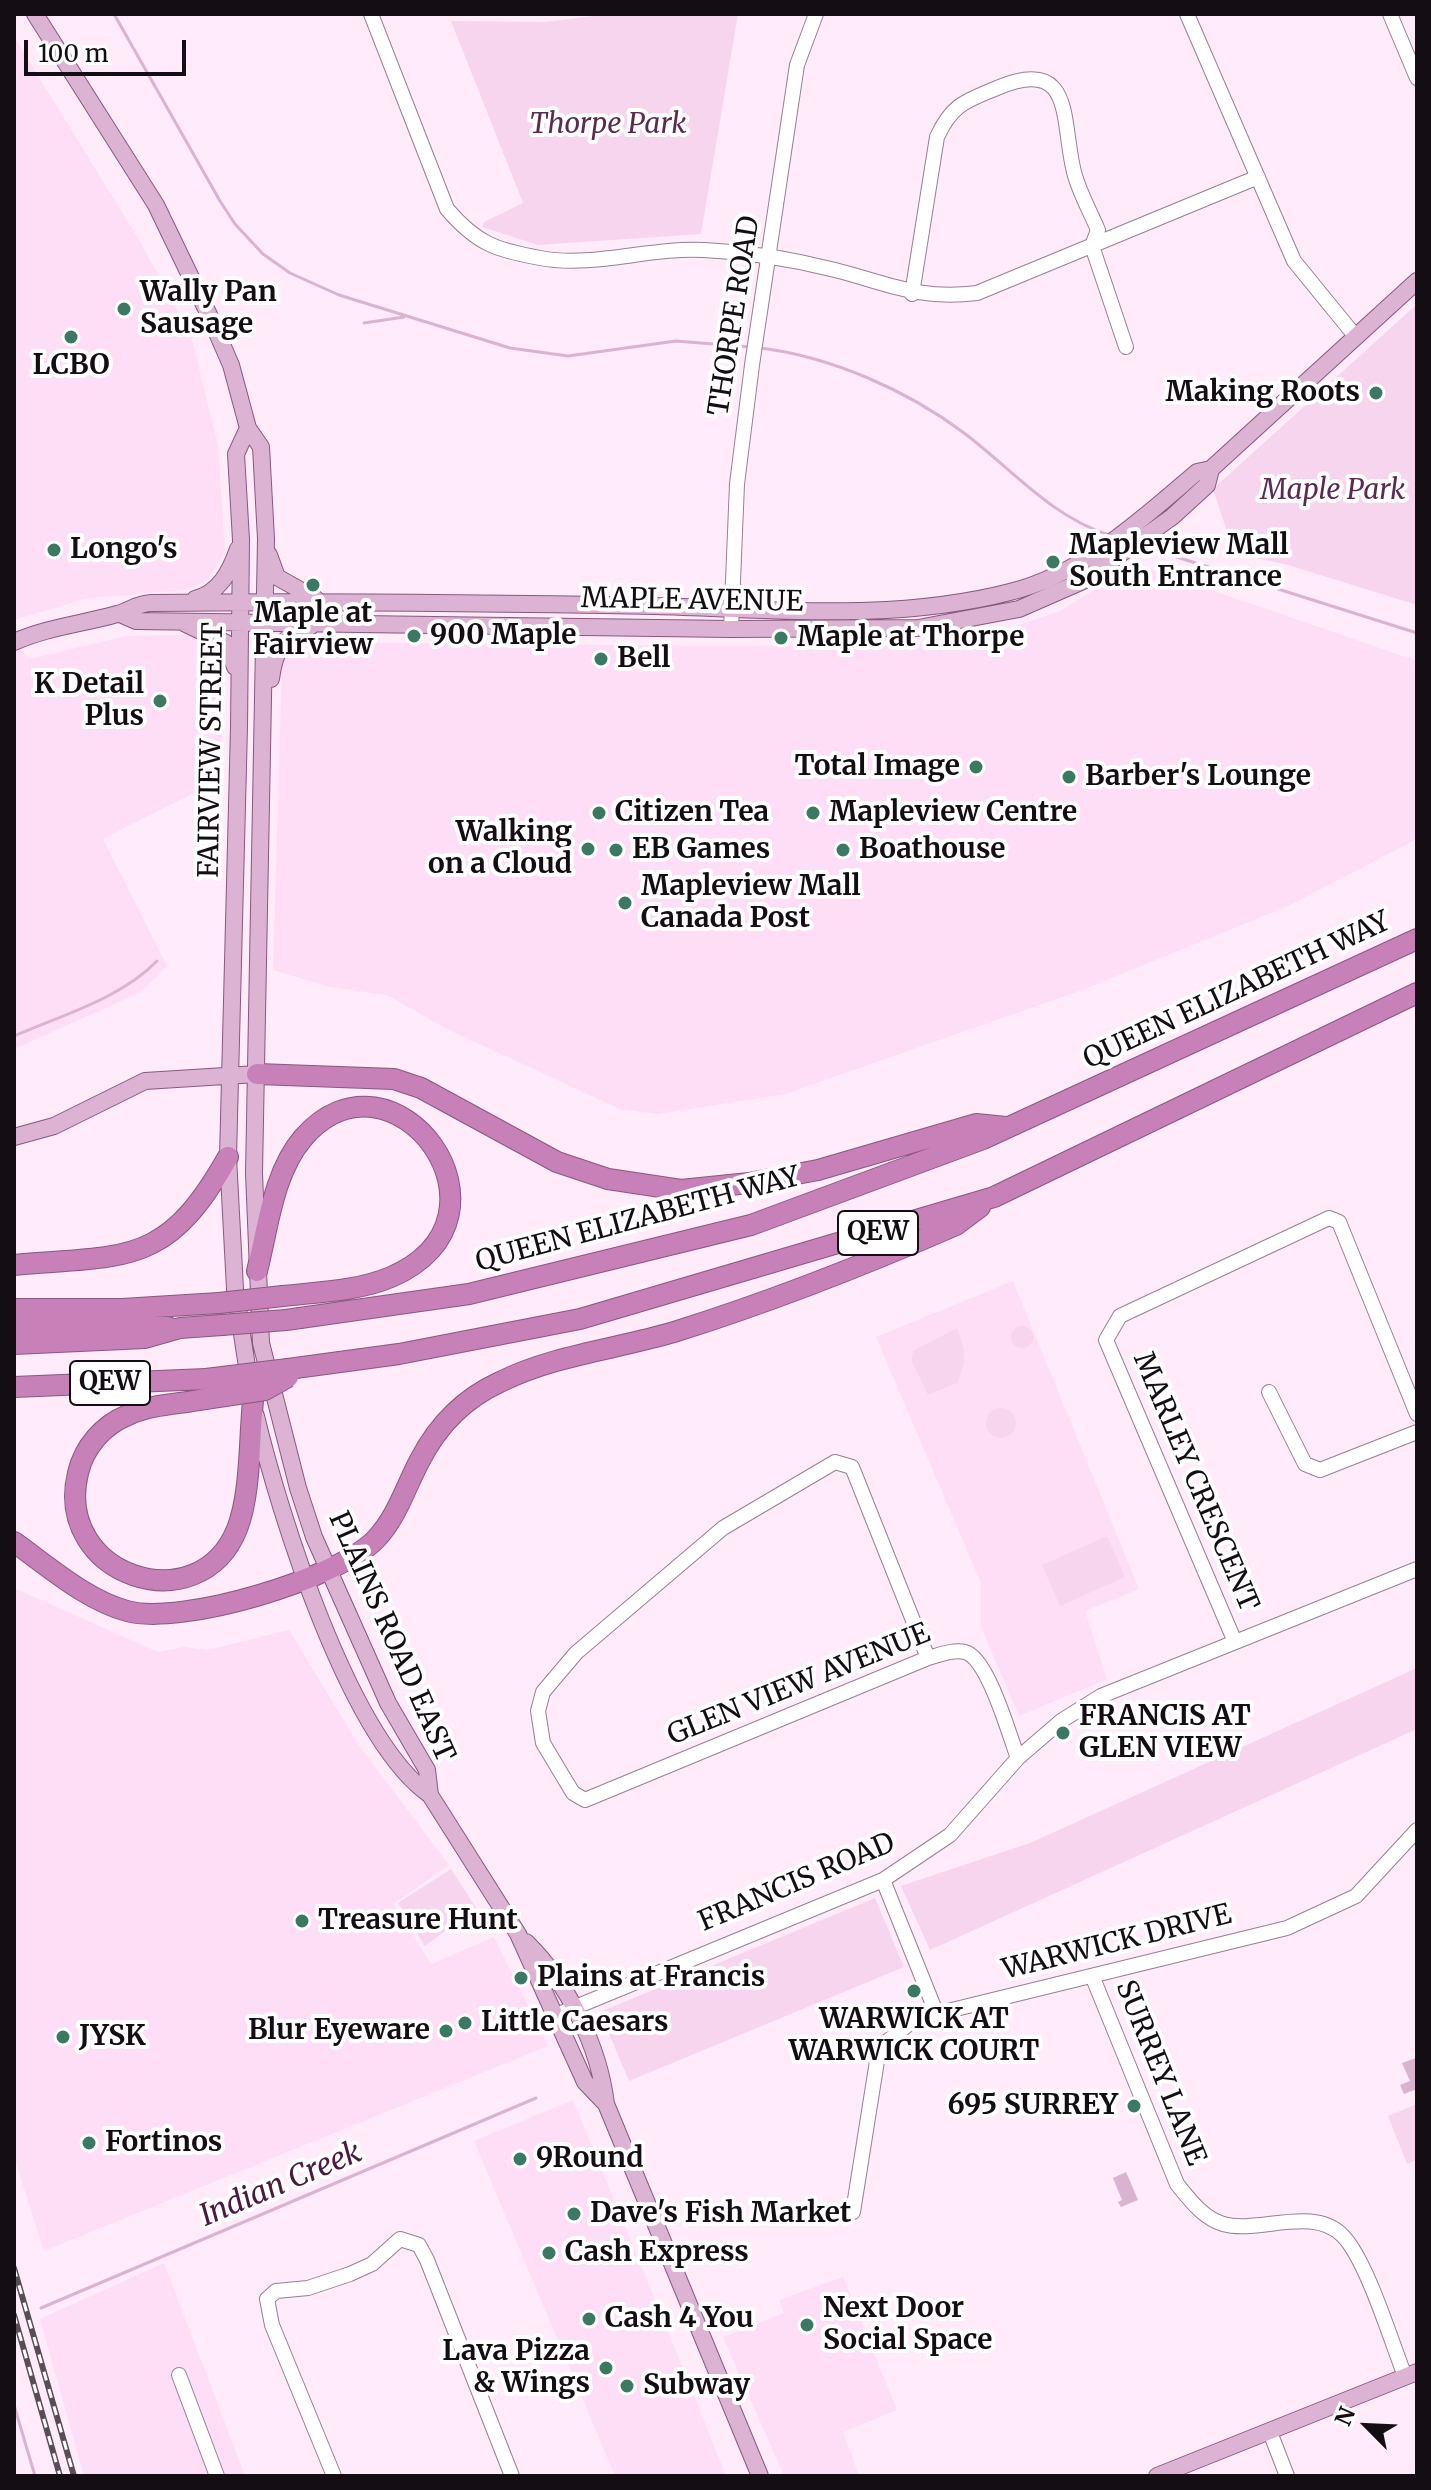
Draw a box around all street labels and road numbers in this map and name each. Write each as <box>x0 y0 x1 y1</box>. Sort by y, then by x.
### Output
street label: THORPE ROAD <box>703 214 767 418</box>
street label: MAPLE AVENUE <box>581 582 803 620</box>
street label: FAIRVIEW STREET <box>193 622 231 878</box>
street label: QUEEN ELIZABETH WAY <box>1078 905 1396 1077</box>
street label: QUEEN ELIZABETH WAY <box>472 1161 804 1279</box>
road number: QEW <box>838 1211 918 1255</box>
street label: MARLEY CRESCENT <box>1125 1348 1265 1616</box>
road number: QEW <box>70 1361 150 1405</box>
street label: PLAINS ROAD EAST <box>321 1507 461 1767</box>
street label: GLEN VIEW AVENUE <box>663 1617 935 1753</box>
street label: FRANCIS ROAD <box>694 1827 900 1939</box>
street label: WARWICK DRIVE <box>999 1898 1235 1988</box>
street label: SURREY LANE <box>1108 1976 1212 2170</box>

